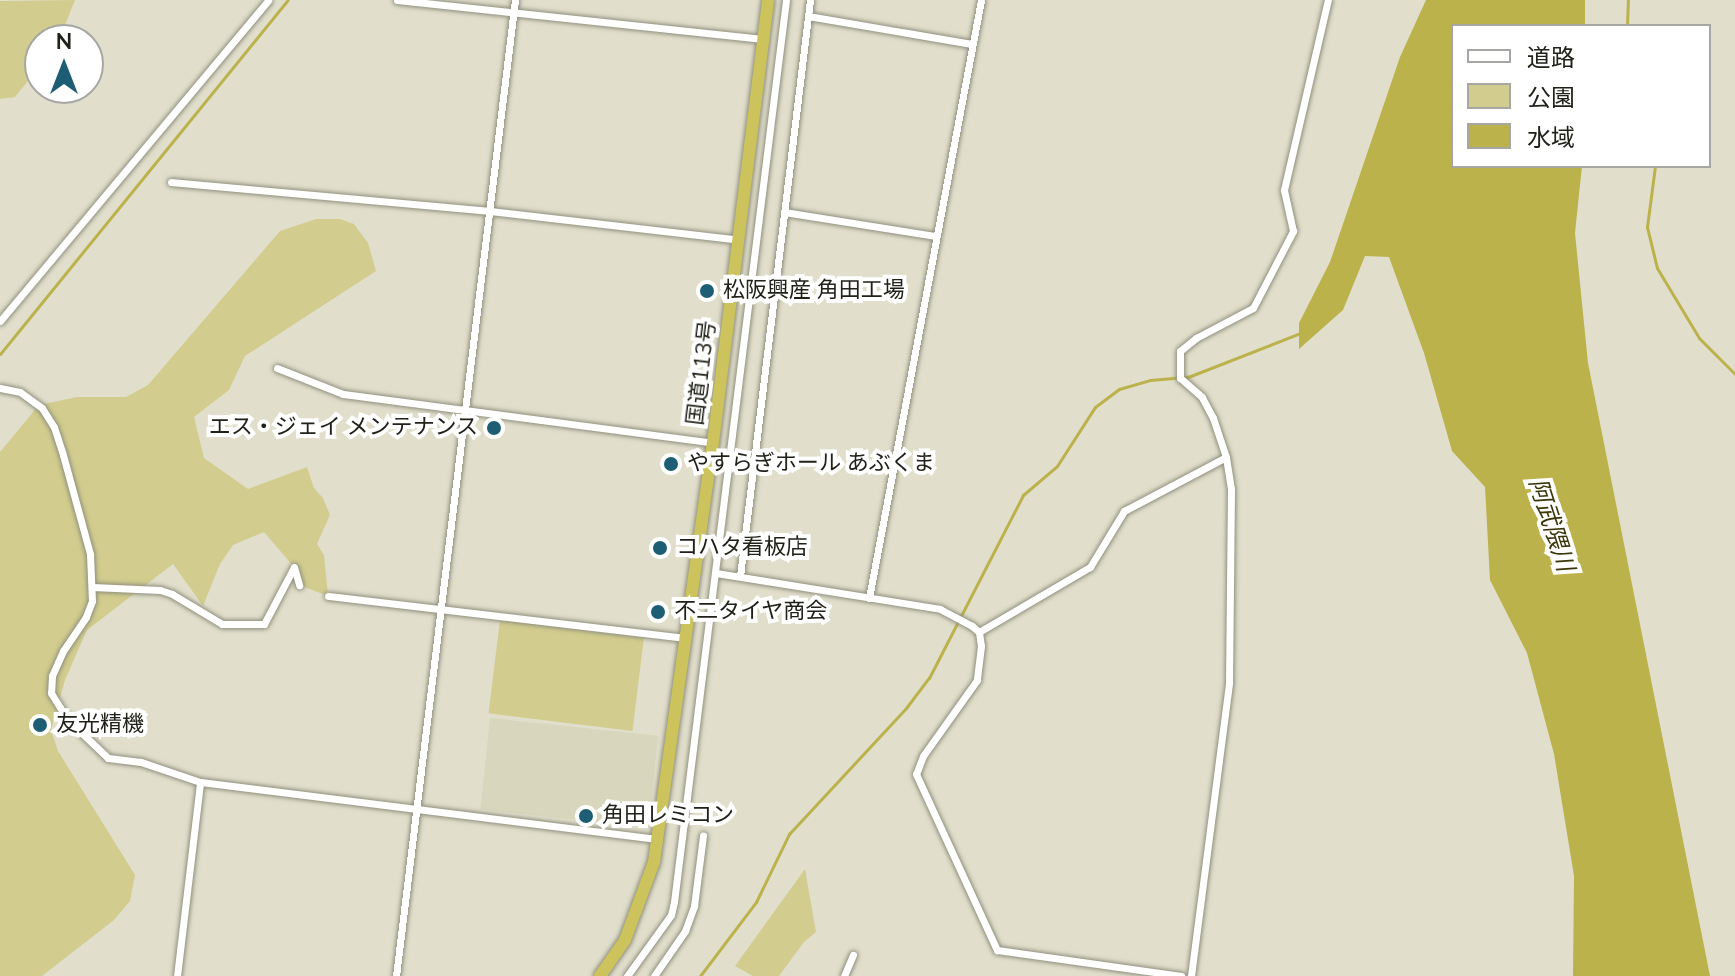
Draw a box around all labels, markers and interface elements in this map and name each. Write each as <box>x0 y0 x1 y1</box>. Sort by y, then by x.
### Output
north arrow <box>24 24 104 104</box>
legend <box>1451 24 1711 168</box>
text: N <box>56 27 72 57</box>
text: 道路 <box>1527 42 1575 74</box>
text: 公園 <box>1527 82 1575 114</box>
text: 水域 <box>1527 122 1575 154</box>
place label: 松阪興産 角田工場 <box>723 278 905 304</box>
marker: 松阪興産 角田工場 <box>698 282 716 300</box>
street label: 国道113号 <box>682 319 722 427</box>
place label: エス・ジェイ メンテナンス <box>208 415 478 441</box>
marker: エス・ジェイ メンテナンス <box>485 419 503 437</box>
place label: やすらぎホール あぶくま <box>687 451 935 477</box>
marker: やすらぎホール あぶくま <box>662 455 680 473</box>
water label: 阿武隈川 <box>1522 475 1580 575</box>
place label: コハタ看板店 <box>676 535 808 561</box>
marker: コハタ看板店 <box>651 539 669 557</box>
place label: 不二タイヤ商会 <box>674 599 828 625</box>
marker: 不二タイヤ商会 <box>649 603 667 621</box>
place label: 友光精機 <box>56 712 144 738</box>
marker: 友光精機 <box>31 716 49 734</box>
place label: 角田レミコン <box>602 803 734 829</box>
marker: 角田レミコン <box>577 807 595 825</box>

